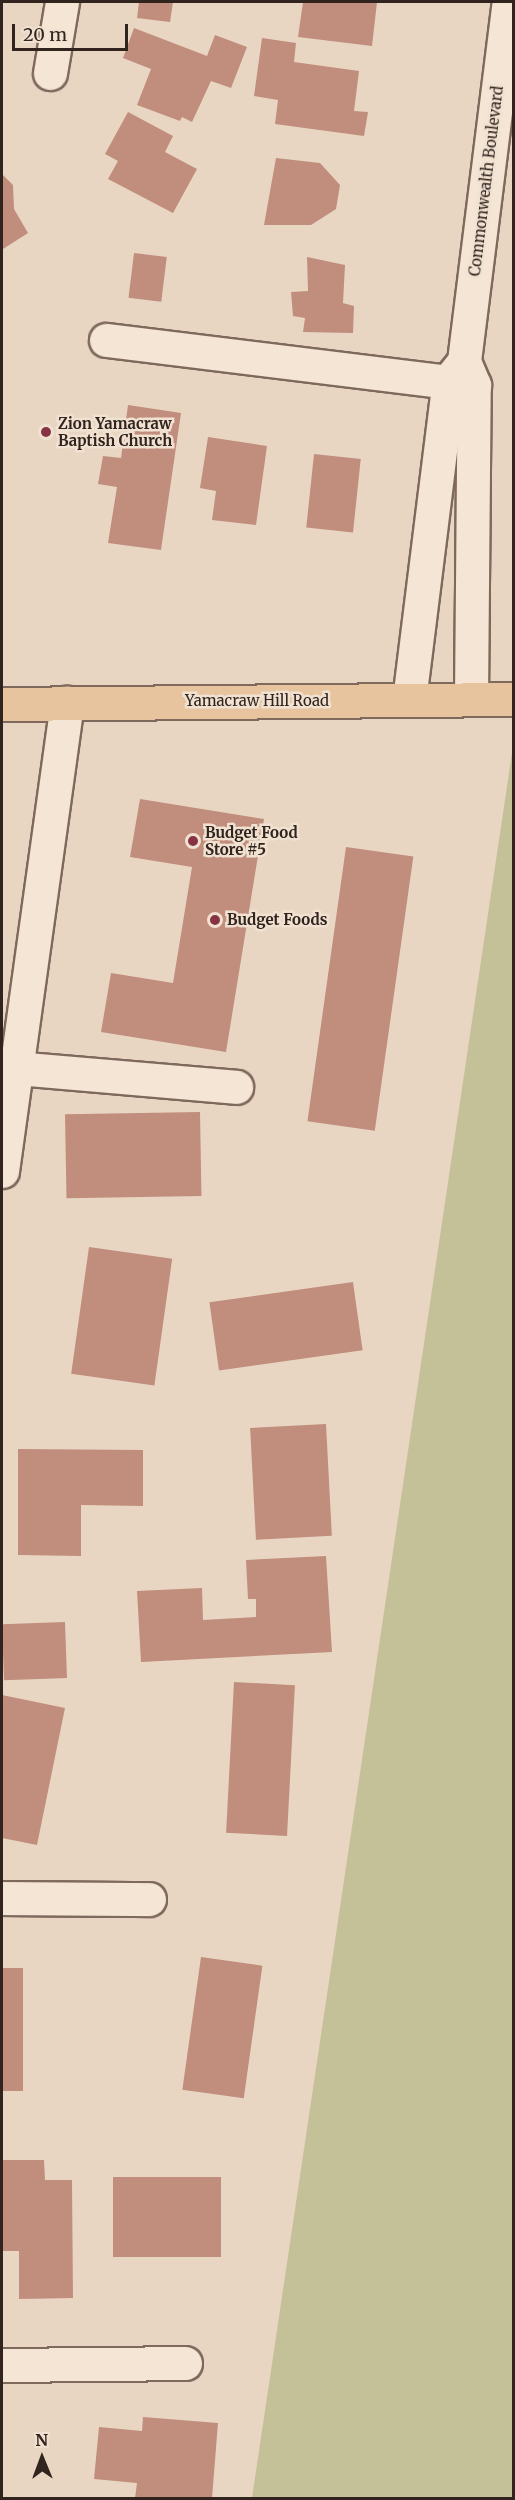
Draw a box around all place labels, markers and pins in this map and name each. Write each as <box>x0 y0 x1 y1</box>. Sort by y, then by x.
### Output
place label: Zion Yamacraw Baptish Church <box>58 414 172 449</box>
marker: Zion Yamacraw Baptish Church <box>39 425 53 439</box>
place label: Budget Food Store #5 <box>205 823 298 858</box>
marker: Budget Food Store #5 <box>186 834 200 848</box>
place label: Budget Foods <box>227 911 328 929</box>
marker: Budget Foods <box>208 913 222 927</box>

